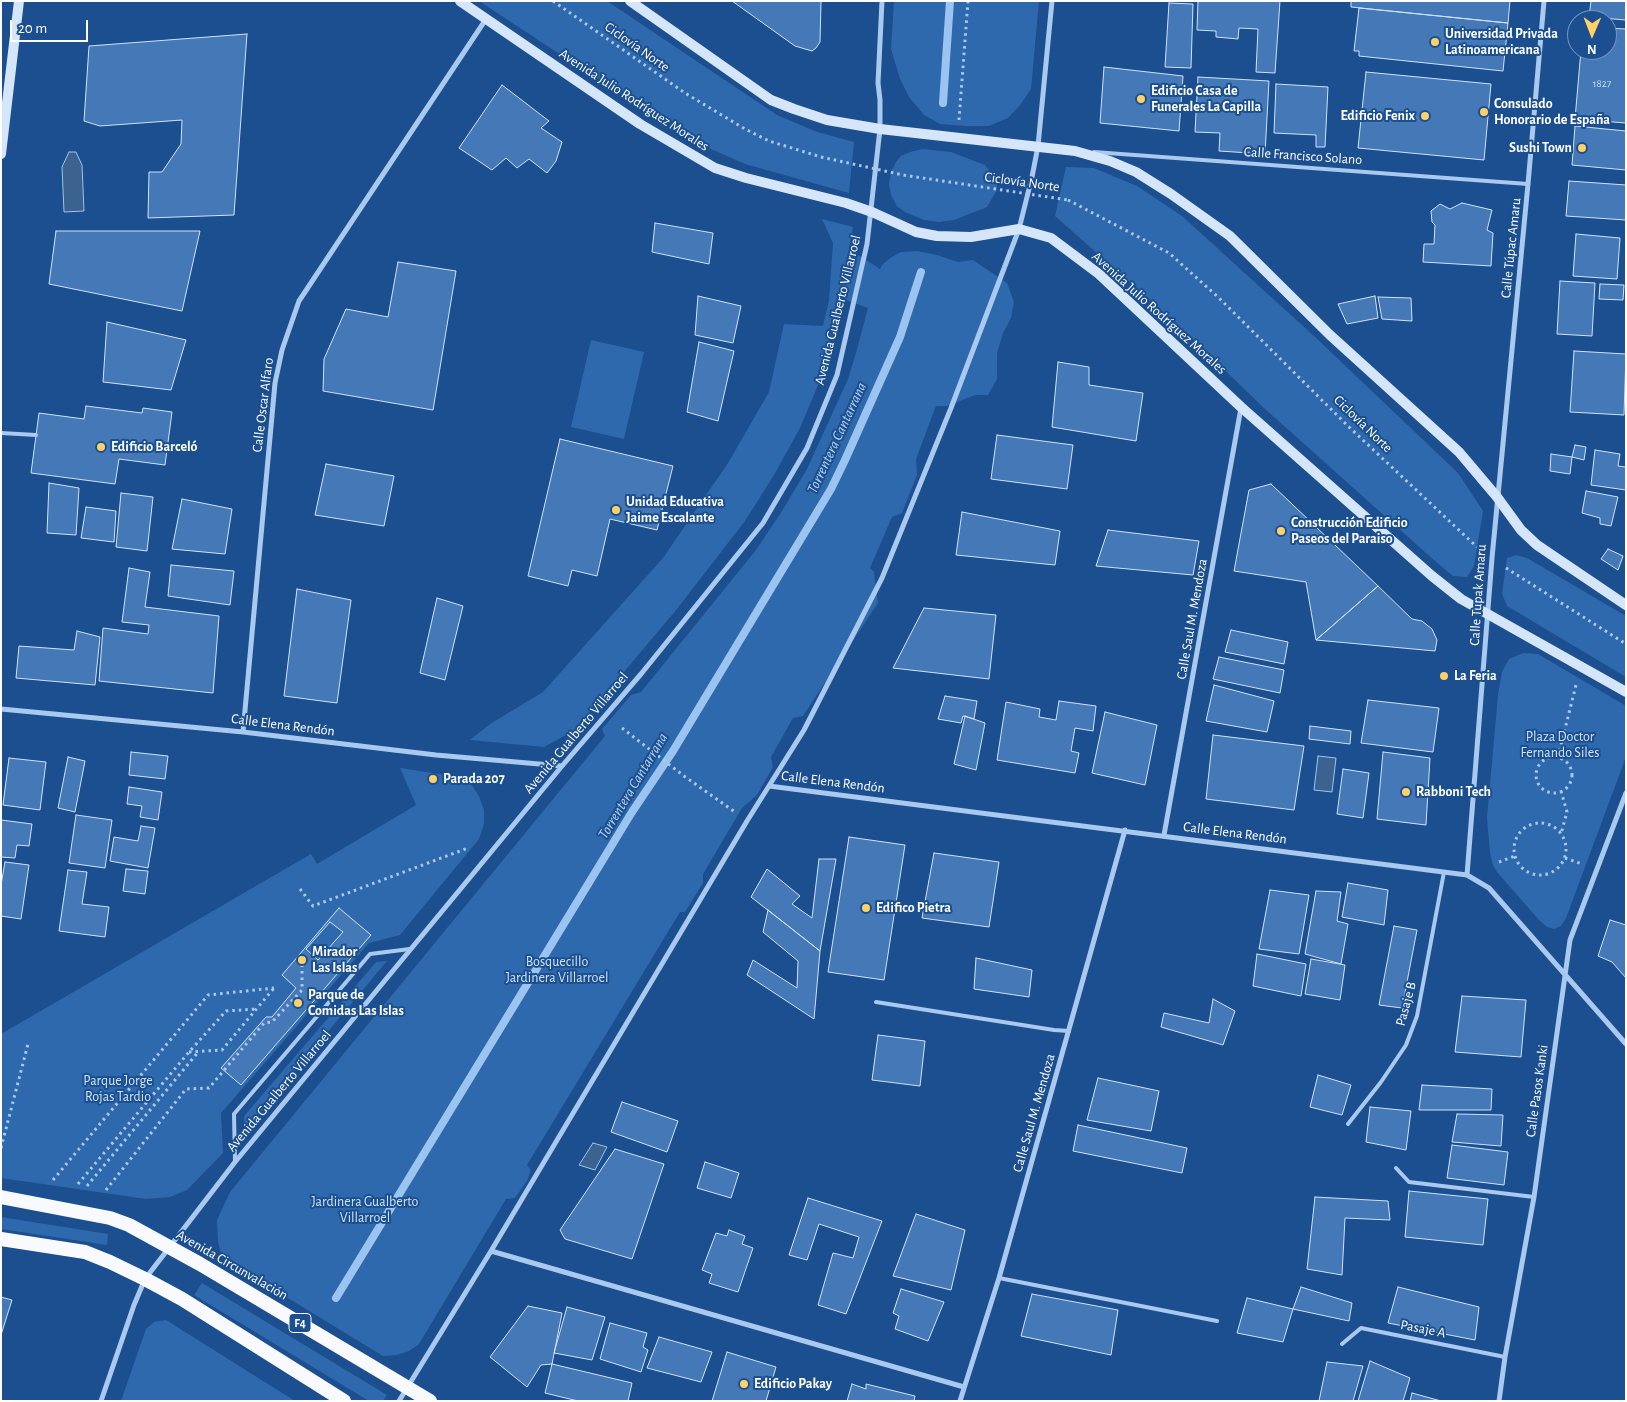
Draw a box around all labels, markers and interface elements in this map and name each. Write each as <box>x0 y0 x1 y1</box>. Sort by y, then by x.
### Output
scale bar <box>12 10 90 42</box>
north arrow <box>1567 10 1617 60</box>
street label: Ciclovía Norte <box>601 18 673 76</box>
text: 20 m <box>18 21 47 36</box>
place label: Universidad Privada Latinoamericana <box>1445 26 1558 58</box>
marker: Universidad Privada Latinoamericana <box>1429 36 1441 48</box>
text: N <box>1587 42 1597 56</box>
street label: Avenida Julio Rodríguez Morales <box>556 45 712 155</box>
house number: 1827 <box>1593 77 1611 91</box>
place label: Edificio Casa de Funerales La Capilla <box>1151 83 1261 115</box>
marker: Edificio Casa de Funerales La Capilla <box>1135 93 1147 105</box>
place label: Consulado Honorario de España <box>1494 96 1610 128</box>
marker: Consulado Honorario de España <box>1478 106 1490 118</box>
place label: Edificio Fenix <box>1340 108 1415 124</box>
marker: Edificio Fenix <box>1419 110 1431 122</box>
place label: Sushi Town <box>1509 140 1572 156</box>
marker: Sushi Town <box>1576 142 1588 154</box>
street label: Calle Francisco Solano <box>1243 143 1363 169</box>
street label: Ciclovía Norte <box>983 168 1061 196</box>
street label: Calle Túpac Amaru <box>1497 197 1525 299</box>
street label: Avenida Gualberto Villarroel <box>811 233 865 387</box>
street label: Avenida Julio Rodríguez Morales <box>1088 248 1230 378</box>
street label: Calle Oscar Alfaro <box>249 357 277 453</box>
water label: Torrentera Cantarrana <box>803 379 871 497</box>
street label: Ciclovía Norte <box>1330 392 1396 456</box>
place label: Edificio Barceló <box>111 439 198 455</box>
marker: Edificio Barceló <box>95 441 107 453</box>
place label: Unidad Educativa Jaime Escalante <box>626 494 724 526</box>
marker: Unidad Educativa Jaime Escalante <box>610 504 622 516</box>
place label: Construcción Edificio Paseos del Paraiso <box>1291 515 1408 548</box>
marker: Construcción Edificio Paseos del Paraiso <box>1275 525 1287 537</box>
street label: Calle Tupak Amaru <box>1466 544 1490 646</box>
street label: Calle Saul M. Mendoza <box>1173 557 1211 681</box>
place label: La Feria <box>1454 668 1497 684</box>
street label: Avenida Gualberto Villarroel <box>520 669 632 797</box>
marker: La Feria <box>1438 670 1450 682</box>
street label: Calle Elena Rendón <box>230 710 336 740</box>
park label: Plaza Doctor Fernando Siles <box>1521 729 1599 762</box>
water label: Torrentera Cantarrana <box>594 730 672 842</box>
street label: Calle Elena Rendón <box>780 767 886 797</box>
place label: Parada 207 <box>443 771 505 787</box>
marker: Parada 207 <box>427 773 439 785</box>
place label: Rabboni Tech <box>1416 784 1491 800</box>
marker: Rabboni Tech <box>1400 786 1412 798</box>
street label: Calle Elena Rendón <box>1182 818 1288 848</box>
place label: Edifico Pietra <box>876 900 951 916</box>
marker: Edifico Pietra <box>860 902 872 914</box>
place label: Mirador Las Islas <box>312 944 357 976</box>
marker: Mirador Las Islas <box>296 954 308 966</box>
park label: Bosquecillo Jardinera Villarroel <box>506 954 608 986</box>
street label: Pasaje B <box>1392 980 1420 1028</box>
place label: Parque de Comidas Las Islas <box>308 987 404 1020</box>
marker: Parque de Comidas Las Islas <box>292 997 304 1009</box>
street label: Avenida Gualberto Villarroel <box>223 1027 335 1155</box>
street label: Calle Pasos Kanki <box>1522 1044 1552 1138</box>
street label: Calle Saul M. Mendoza <box>1009 1052 1059 1174</box>
park label: Parque Jorge Rojas Tardio <box>83 1073 153 1106</box>
park label: Jardinera Gualberto Villarroel <box>312 1194 418 1226</box>
street label: Avenida Circunvalación <box>173 1226 291 1304</box>
road number: F4 <box>289 1314 311 1332</box>
street label: Pasaje A <box>1399 1316 1447 1342</box>
place label: Edificio Pakay <box>754 1376 832 1392</box>
marker: Edificio Pakay <box>738 1378 750 1390</box>

